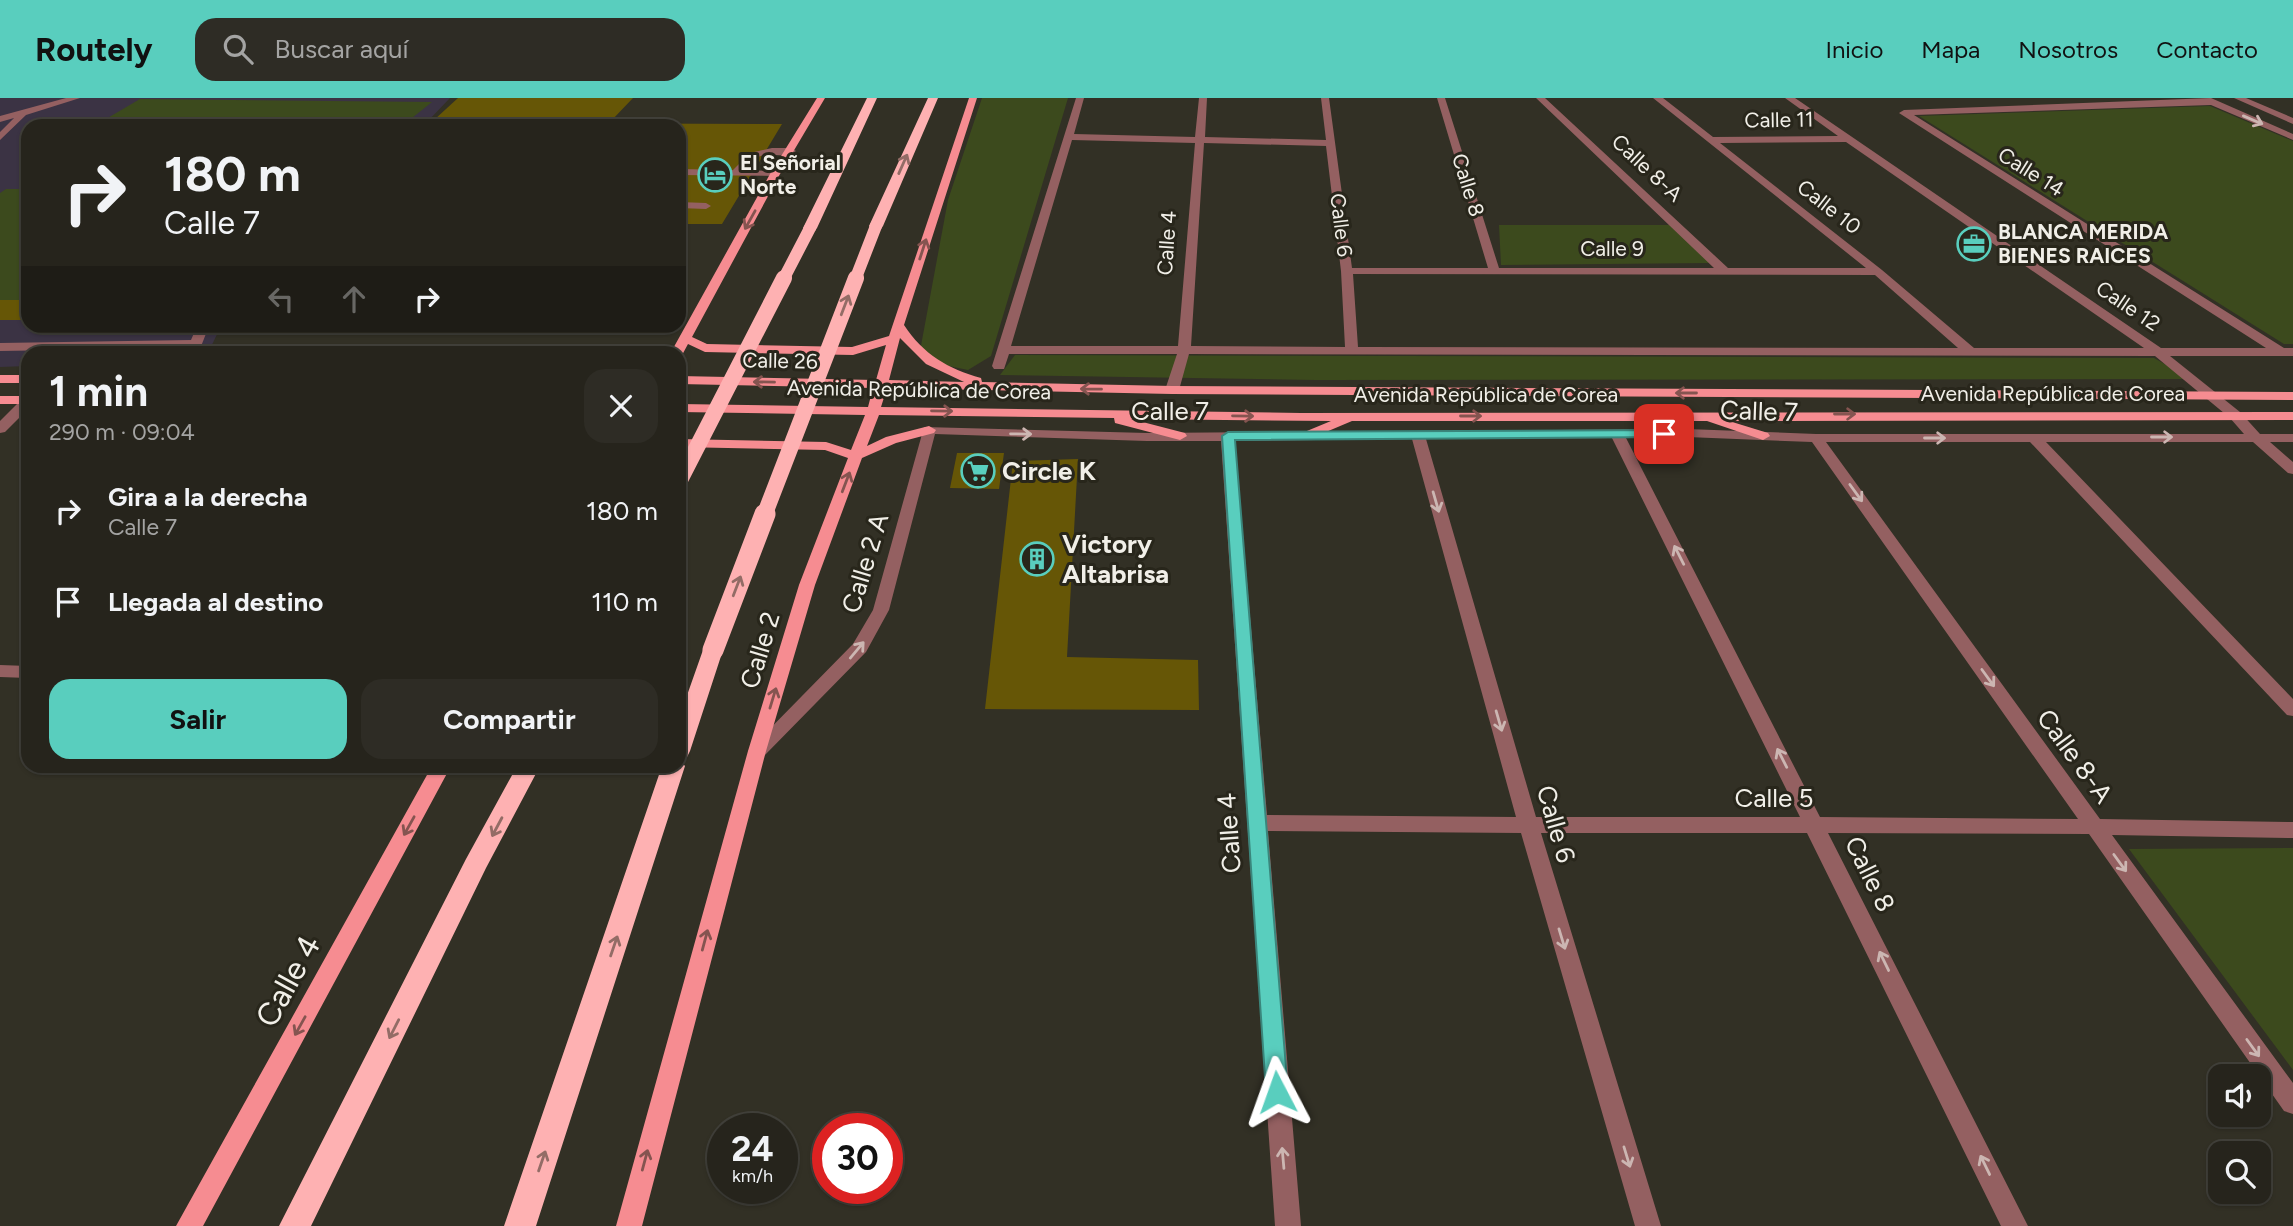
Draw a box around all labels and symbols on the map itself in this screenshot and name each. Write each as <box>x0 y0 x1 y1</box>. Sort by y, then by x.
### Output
street label: Calle 11 <box>1744 106 1814 133</box>
one-way arrow <box>2241 114 2263 127</box>
street label: Calle 8-A <box>1607 129 1688 207</box>
street label: Calle 14 <box>1993 142 2069 202</box>
place label: El Señorial Norte <box>740 150 841 199</box>
street label: Calle 8 <box>1447 150 1490 219</box>
one-way arrow <box>897 154 910 175</box>
hotel icon: El Señorial Norte <box>696 156 734 194</box>
street label: Calle 10 <box>1792 174 1866 239</box>
street label: Calle 6 <box>1325 192 1358 258</box>
one-way arrow <box>743 210 757 230</box>
street label: Calle 4 <box>1152 210 1181 276</box>
place label: BLANCA MERIDA BIENES RAICES <box>1998 219 2168 268</box>
office icon: BLANCA MERIDA BIENES RAICES <box>1955 225 1993 263</box>
street label: Calle 9 <box>1580 236 1644 261</box>
one-way arrow <box>918 238 930 260</box>
street label: Calle 12 <box>2091 275 2165 336</box>
one-way arrow <box>840 295 853 317</box>
street label: Calle 26 <box>742 347 818 374</box>
one-way arrow <box>752 375 775 389</box>
street label: Avenida República de Corea <box>787 375 1051 404</box>
street label: Avenida República de Corea <box>1921 381 2185 406</box>
one-way arrow <box>1080 382 1103 395</box>
street label: Avenida República de Corea <box>1354 382 1618 407</box>
one-way arrow <box>1675 386 1698 400</box>
street label: Calle 7 <box>1719 394 1799 428</box>
street label: Calle 7 <box>1131 395 1209 427</box>
one-way arrow <box>930 404 953 417</box>
pin <box>1634 404 1694 464</box>
one-way arrow <box>1833 407 1856 421</box>
one-way arrow <box>1231 409 1254 422</box>
one-way arrow <box>1459 409 1482 423</box>
one-way arrow <box>1010 427 1033 441</box>
one-way arrow <box>1923 431 1946 445</box>
one-way arrow <box>2150 431 2173 444</box>
supermarket icon: Circle K <box>959 452 997 490</box>
place label: Circle K <box>1002 455 1097 487</box>
one-way arrow <box>841 472 853 494</box>
one-way arrow <box>1848 483 1863 502</box>
one-way arrow <box>1431 491 1444 513</box>
street label: Calle 2 A <box>835 509 895 617</box>
place label: Victory Altabrisa <box>1062 528 1169 590</box>
building icon: Victory Altabrisa <box>1018 540 1056 578</box>
one-way arrow <box>1671 545 1685 566</box>
one-way arrow <box>732 576 745 598</box>
street label: Calle 2 <box>733 608 787 692</box>
one-way arrow <box>849 642 864 660</box>
one-way arrow <box>1981 668 1995 687</box>
one-way arrow <box>768 687 781 709</box>
street label: Calle 8-A <box>2030 703 2120 810</box>
one-way arrow <box>1493 710 1506 732</box>
one-way arrow <box>1775 748 1788 769</box>
street label: Calle 6 <box>1530 782 1582 866</box>
street label: Calle 5 <box>1734 782 1814 814</box>
street label: Calle 4 <box>1210 792 1248 874</box>
one-way arrow <box>402 816 416 836</box>
one-way arrow <box>490 816 504 836</box>
street label: Calle 8 <box>1838 831 1902 917</box>
one-way arrow <box>2113 853 2127 872</box>
one-way arrow <box>1557 928 1570 950</box>
street label: Calle 4 <box>247 929 329 1033</box>
one-way arrow <box>699 929 712 952</box>
one-way arrow <box>609 935 621 957</box>
one-way arrow <box>1876 951 1890 972</box>
one-way arrow <box>292 1015 306 1035</box>
one-way arrow <box>386 1018 400 1039</box>
one-way arrow <box>2246 1038 2260 1057</box>
position arrow <box>1240 1055 1314 1129</box>
speed limit sign: 30 <box>812 1113 903 1204</box>
one-way arrow <box>1622 1146 1635 1168</box>
one-way arrow <box>1276 1147 1289 1170</box>
one-way arrow <box>639 1149 652 1171</box>
one-way arrow <box>537 1151 549 1173</box>
one-way arrow <box>1977 1155 1991 1176</box>

